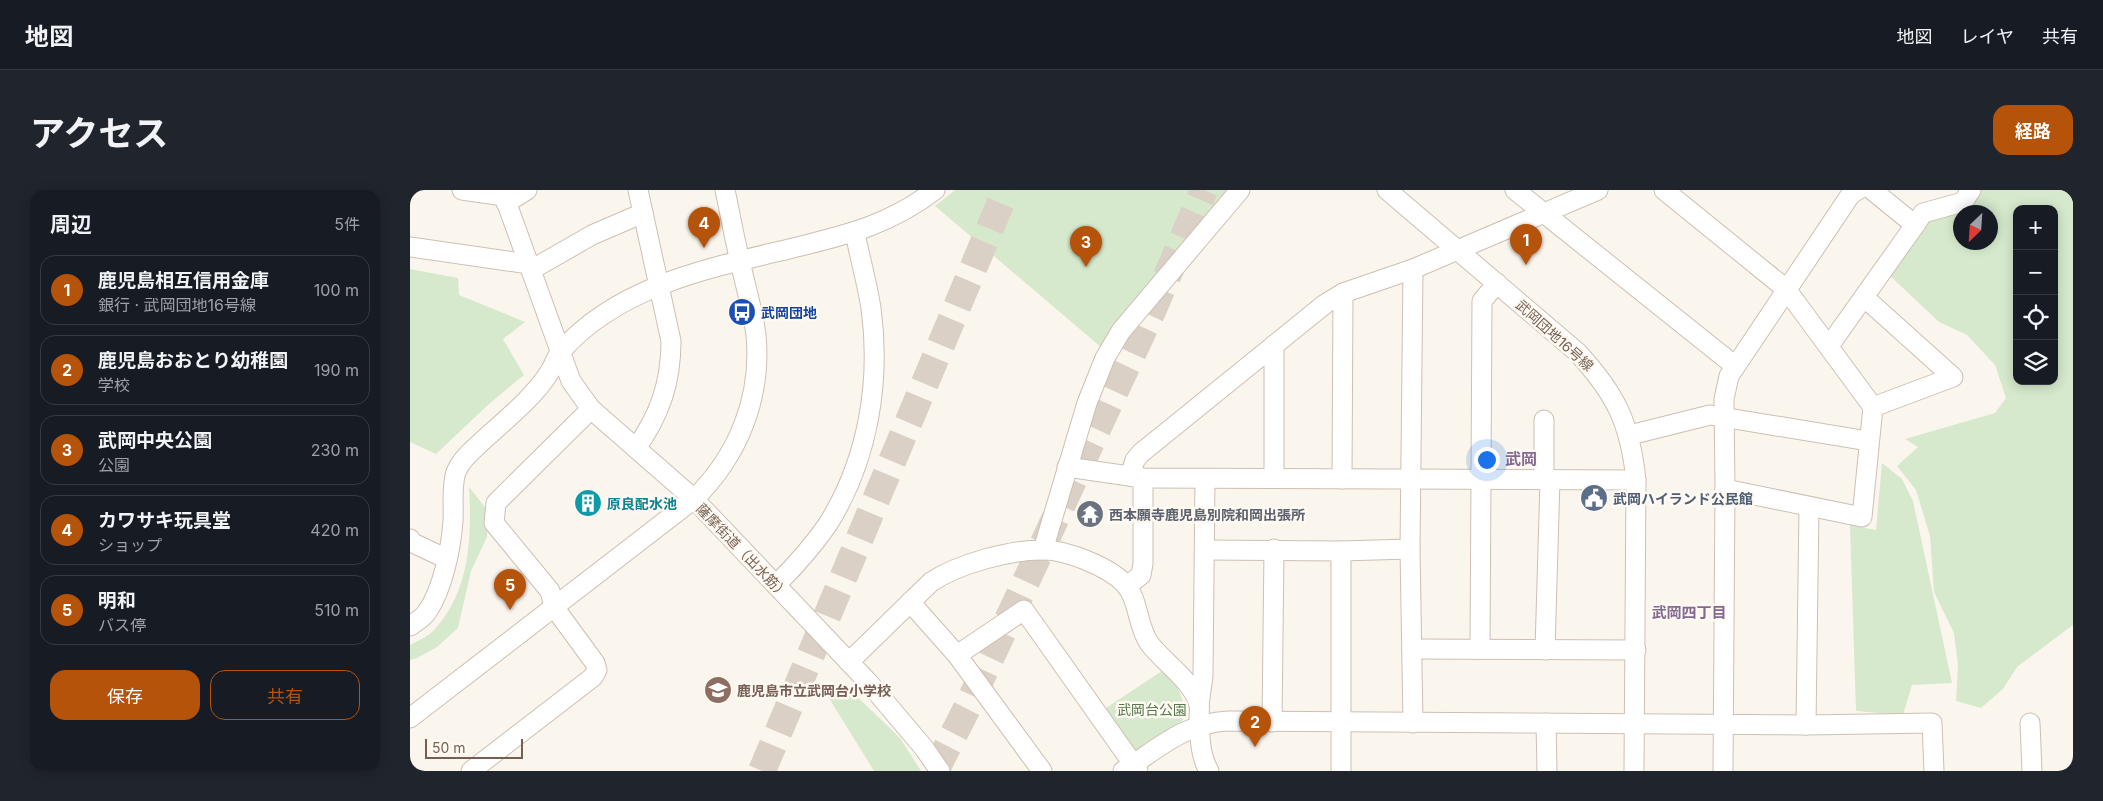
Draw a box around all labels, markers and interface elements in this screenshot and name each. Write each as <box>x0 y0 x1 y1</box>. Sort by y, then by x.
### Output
text: 地図 <box>25 22 73 51</box>
text: 地図 <box>1897 26 1933 47</box>
text: レイヤ <box>1961 26 2014 47</box>
text: 共有 <box>2042 26 2078 47</box>
button: 経路 <box>1993 105 2073 155</box>
text: アクセス <box>30 112 168 154</box>
north arrow <box>1953 205 1998 250</box>
map controls <box>2013 205 2058 385</box>
button: + <box>2013 205 2058 250</box>
pin: 4 <box>688 207 720 248</box>
text: 周辺 <box>50 212 92 237</box>
text: 5件 <box>334 214 360 234</box>
pin: 1 <box>1510 224 1542 265</box>
pin: 3 <box>1070 226 1102 267</box>
button: − <box>2013 250 2058 295</box>
text: 鹿児島相互信用金庫 <box>98 269 269 292</box>
text: 1 <box>64 280 70 300</box>
text: 100 m <box>314 280 359 300</box>
text: 銀行 · 武岡団地16号線 <box>98 295 256 315</box>
button: locate <box>2013 295 2058 340</box>
street label: 武岡団地16号線 <box>1513 296 1597 374</box>
bus stop icon: 武岡団地 <box>727 297 757 327</box>
place label: 武岡団地 <box>761 304 817 321</box>
button: layers <box>2013 340 2058 385</box>
text: 鹿児島おおとり幼稚園 <box>98 349 288 372</box>
text: 2 <box>62 360 72 380</box>
text: 190 m <box>314 360 359 380</box>
text: 学校 <box>98 375 130 395</box>
text: 武岡中央公園 <box>98 429 212 452</box>
text: 3 <box>62 440 72 460</box>
text: 230 m <box>311 440 359 460</box>
your location <box>1474 447 1500 473</box>
district label: 武岡 <box>1505 449 1537 469</box>
text: 公園 <box>98 455 130 475</box>
public building icon: 武岡ハイランド公民館 <box>1579 483 1609 513</box>
building icon: 原良配水池 <box>573 488 603 518</box>
place label: 武岡ハイランド公民館 <box>1613 490 1753 507</box>
place label: 原良配水池 <box>607 495 677 512</box>
temple icon: 西本願寺鹿児島別院和岡出張所 <box>1075 499 1105 529</box>
street label: 薩摩街道（出水筋） <box>693 500 793 602</box>
place label: 西本願寺鹿児島別院和岡出張所 <box>1109 506 1305 523</box>
text: カワサキ玩具堂 <box>98 509 231 532</box>
text: 4 <box>62 520 72 540</box>
text: 420 m <box>310 520 359 540</box>
text: ショップ <box>98 535 162 555</box>
pin: 5 <box>494 569 526 610</box>
text: 明和 <box>98 589 136 612</box>
text: 5 <box>62 600 72 620</box>
text: 510 m <box>314 600 359 620</box>
district label: 武岡四丁目 <box>1651 603 1727 622</box>
text: バス停 <box>98 615 146 635</box>
button: 保存 <box>50 670 200 720</box>
button: 共有 <box>210 670 360 720</box>
school or university icon: 鹿児島市立武岡台小学校 <box>703 675 733 705</box>
place label: 鹿児島市立武岡台小学校 <box>737 682 891 699</box>
park label: 武岡台公園 <box>1117 701 1187 718</box>
pin: 2 <box>1239 706 1271 747</box>
scale bar <box>425 736 522 759</box>
text: 50 m <box>432 739 466 756</box>

